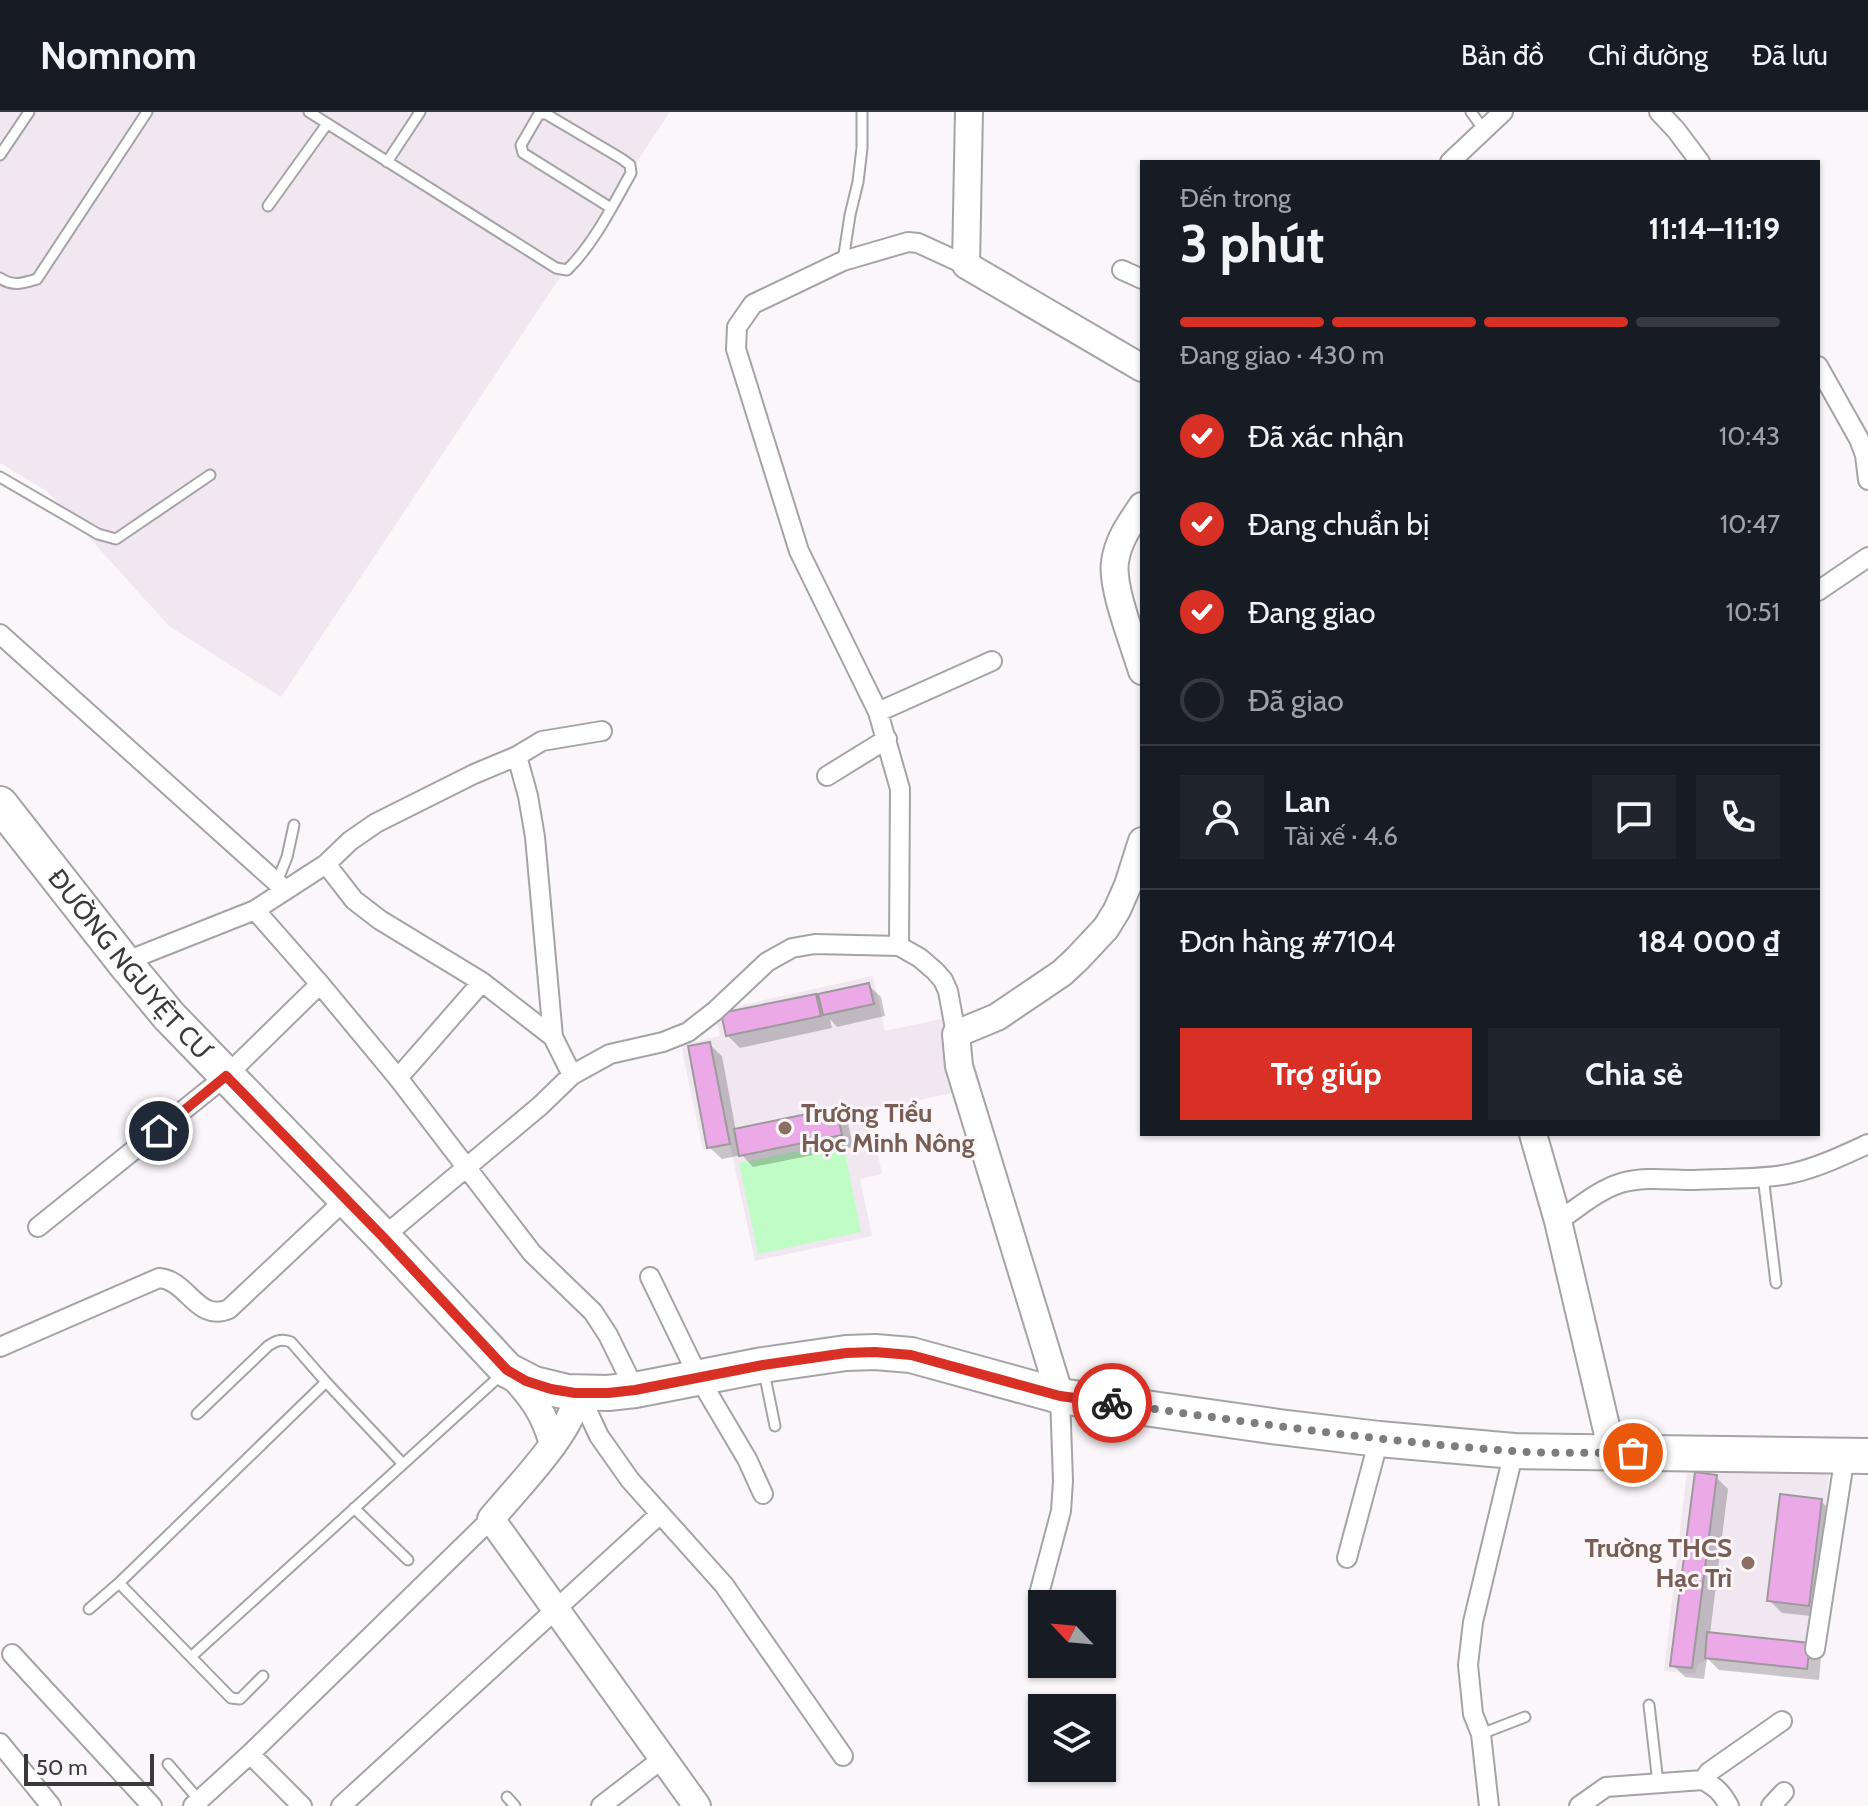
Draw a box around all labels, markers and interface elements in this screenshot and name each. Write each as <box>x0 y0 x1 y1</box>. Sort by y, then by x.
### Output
text: Nomnom <box>40 32 197 79</box>
text: Bản đồ <box>1461 38 1544 72</box>
text: Chỉ đường <box>1588 38 1708 72</box>
text: Đã lưu <box>1752 38 1828 72</box>
text: Đến trong <box>1180 182 1291 214</box>
text: 11:14–11:19 <box>1649 210 1780 247</box>
text: 3 phút <box>1180 212 1325 275</box>
text: Đang giao · 430 m <box>1180 339 1384 371</box>
icon: check <box>1180 414 1224 458</box>
text: Đã xác nhận <box>1248 418 1404 455</box>
text: 10:43 <box>1719 420 1780 452</box>
icon: check <box>1180 502 1224 546</box>
text: Đang chuẩn bị <box>1248 506 1429 543</box>
text: 10:47 <box>1720 508 1780 540</box>
icon: check <box>1180 590 1224 634</box>
text: Đang giao <box>1248 594 1376 631</box>
text: 10:51 <box>1725 596 1780 628</box>
text: Đã giao <box>1248 682 1344 719</box>
button: person <box>1180 775 1264 859</box>
button: chat <box>1592 775 1676 859</box>
button: phone <box>1696 775 1780 859</box>
text: Lan <box>1284 783 1331 820</box>
text: Tài xế · 4.6 <box>1284 820 1398 852</box>
street label: ĐƯỜNG NGUYỆT CƯ <box>41 863 219 1067</box>
text: Đơn hàng #7104 <box>1180 923 1395 960</box>
text: 184 000 ₫ <box>1638 923 1780 960</box>
button: Trợ giúp <box>1180 1028 1472 1120</box>
button: Chia sẻ <box>1488 1028 1780 1120</box>
pin <box>125 1097 193 1165</box>
place label: Trường Tiểu Học Minh Nông <box>801 1097 975 1159</box>
icon: home <box>137 1109 181 1153</box>
marker: Trường Tiểu Học Minh Nông <box>776 1119 794 1137</box>
courier <box>1072 1363 1152 1443</box>
icon: bike <box>1090 1381 1134 1425</box>
pin <box>1599 1419 1667 1487</box>
icon: bag <box>1611 1431 1655 1475</box>
place label: Trường THCS Hạc Trì <box>1584 1532 1732 1594</box>
marker: Trường THCS Hạc Trì <box>1739 1554 1757 1572</box>
north arrow <box>1028 1590 1116 1678</box>
map controls <box>1028 1590 1116 1782</box>
button: layers <box>1028 1694 1116 1782</box>
scale bar <box>24 1750 154 1786</box>
text: 50 m <box>36 1754 88 1781</box>

